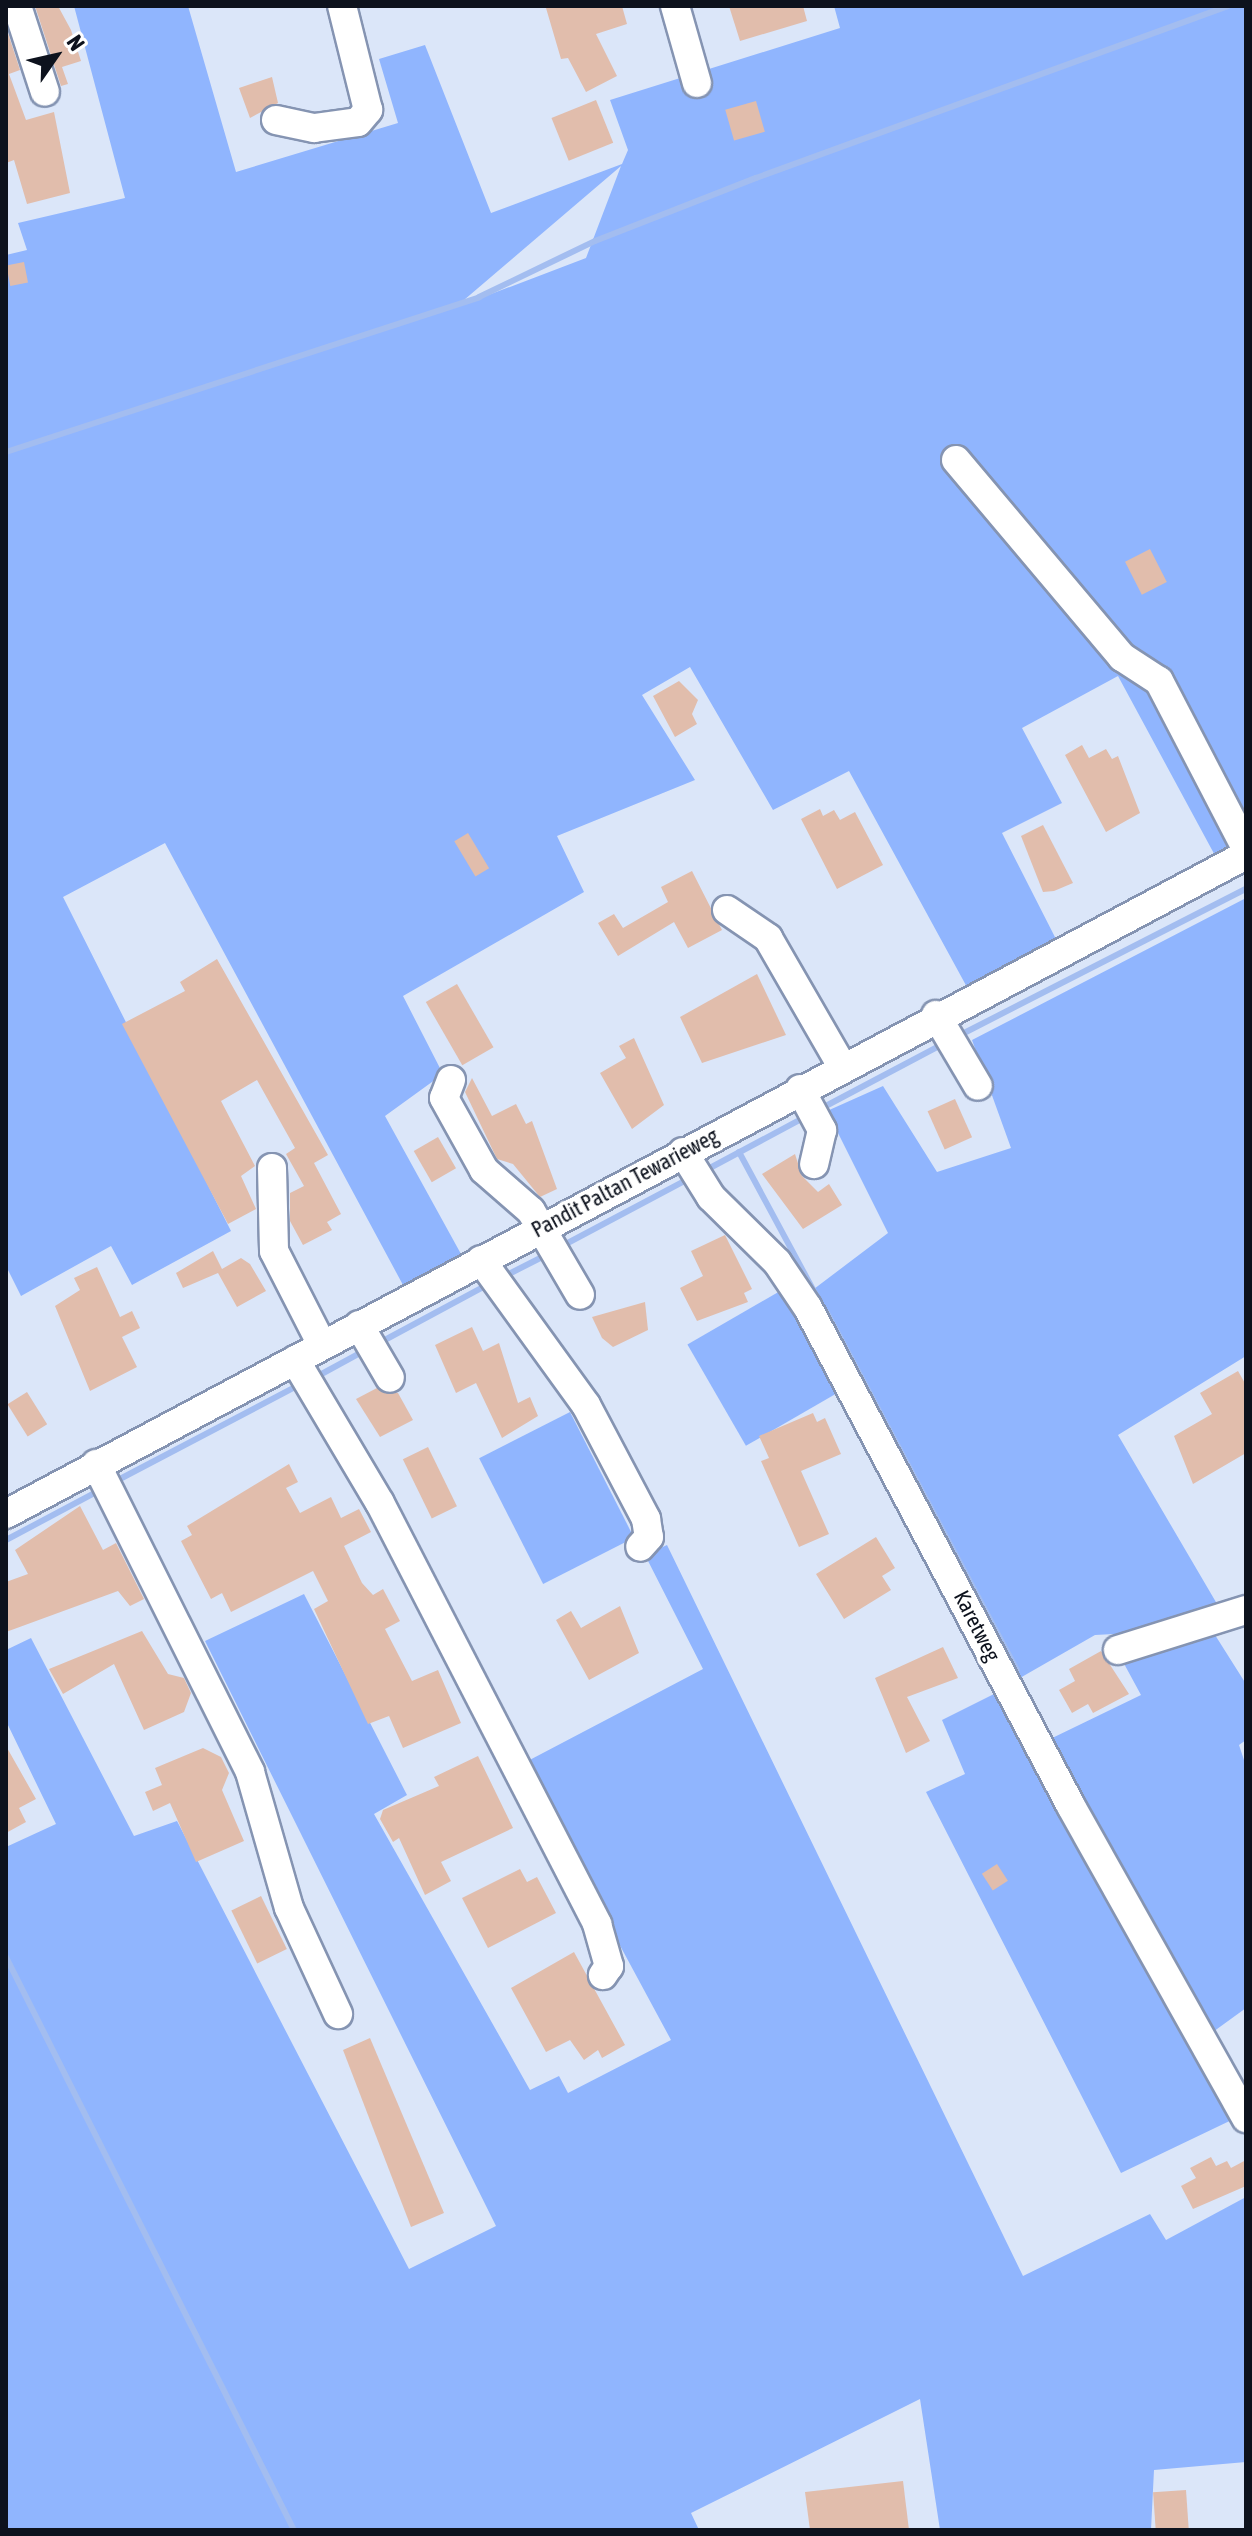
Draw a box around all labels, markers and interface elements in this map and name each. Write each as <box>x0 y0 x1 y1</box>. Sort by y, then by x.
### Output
north arrow <box>16 16 96 96</box>
text: N <box>61 30 90 55</box>
street label: Pandit Paltan Tewarieweg <box>527 1123 723 1243</box>
street label: Karetweg <box>948 1586 1006 1666</box>

